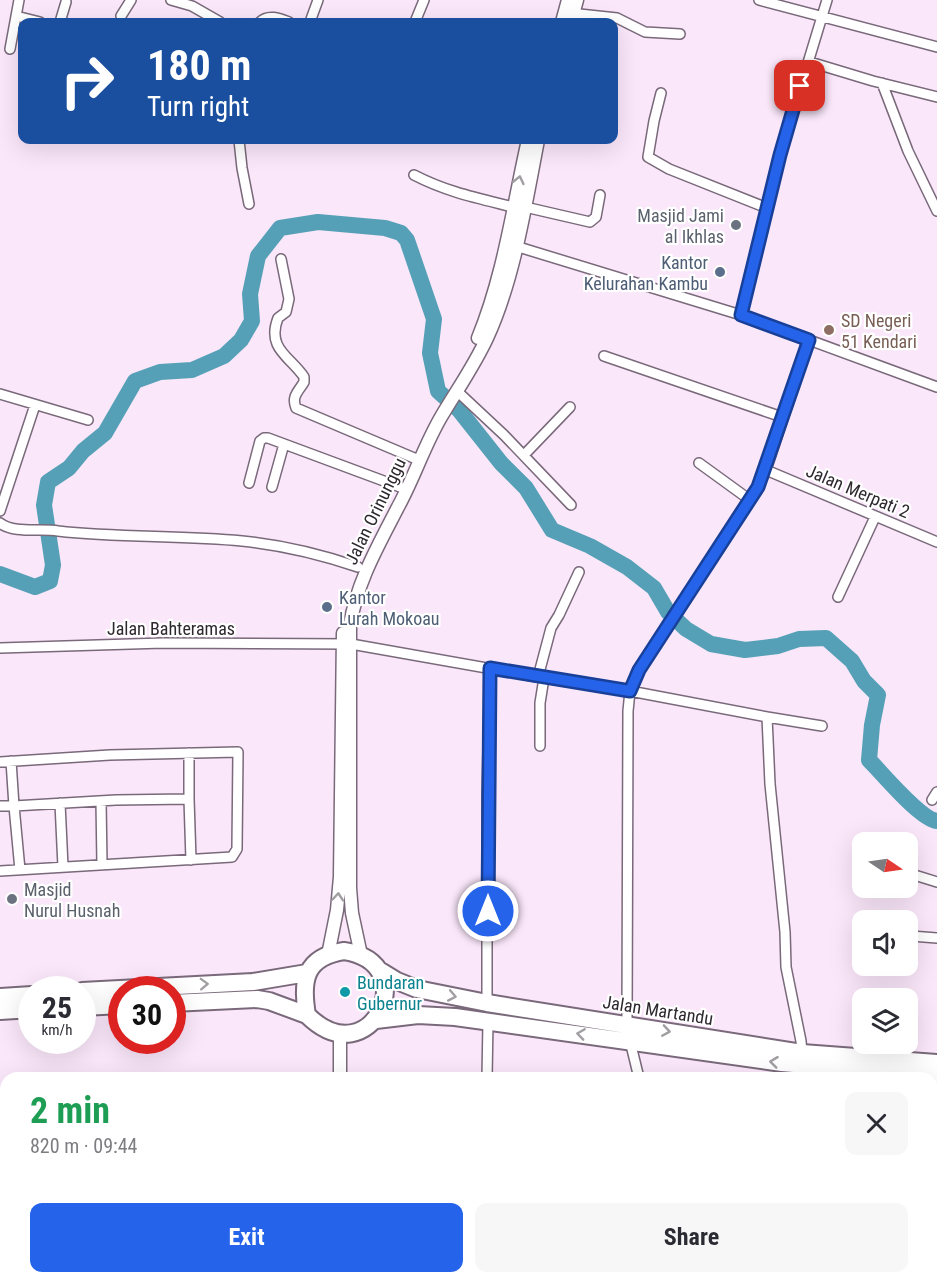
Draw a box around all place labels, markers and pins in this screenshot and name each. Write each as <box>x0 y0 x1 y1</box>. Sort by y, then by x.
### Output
pin <box>774 60 825 111</box>
place label: Masjid Jami al Ikhlas <box>637 205 724 247</box>
marker: Masjid Jami al Ikhlas <box>729 218 743 232</box>
place label: Kantor Kelurahan Kambu <box>584 252 709 294</box>
marker: Kantor Kelurahan Kambu <box>713 265 727 279</box>
place label: SD Negeri 51 Kendari <box>841 310 917 352</box>
marker: SD Negeri 51 Kendari <box>822 323 836 337</box>
place label: Kantor Lurah Mokoau <box>339 587 440 629</box>
marker: Kantor Lurah Mokoau <box>320 600 334 614</box>
place label: Masjid Nurul Husnah <box>24 879 120 921</box>
marker: Masjid Nurul Husnah <box>5 892 19 906</box>
place label: Bundaran Gubernur <box>357 972 424 1014</box>
marker: Bundaran Gubernur <box>338 985 352 999</box>

